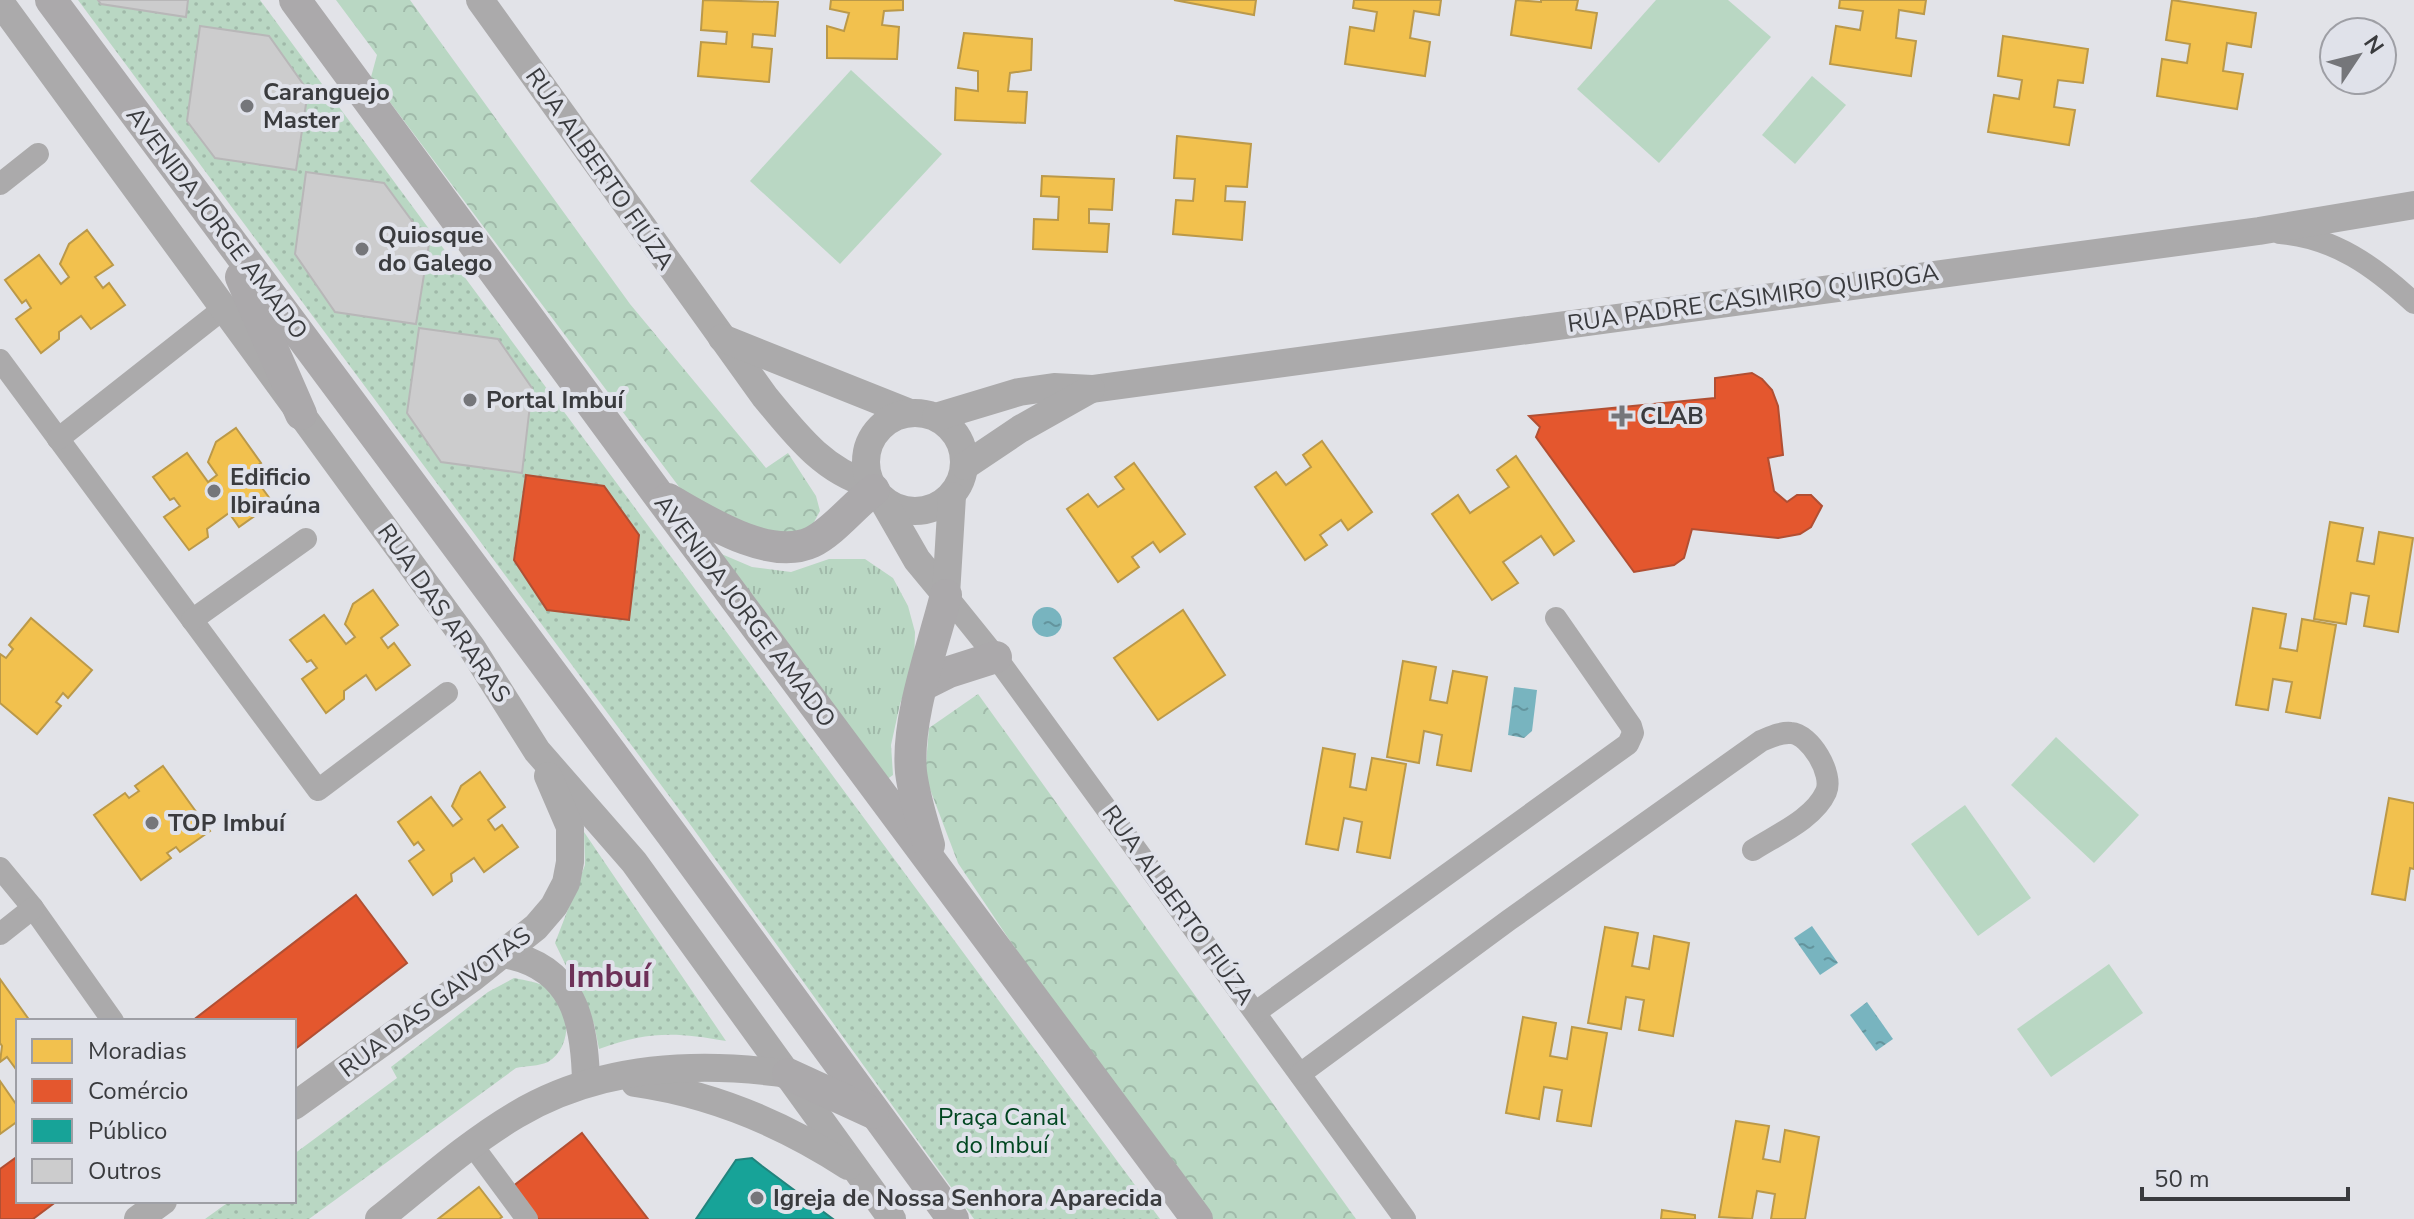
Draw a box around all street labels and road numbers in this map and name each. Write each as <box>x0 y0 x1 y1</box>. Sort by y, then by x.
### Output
street label: RUA ALBERTO FIÚZA <box>518 62 682 277</box>
street label: AVENIDA JORGE AMADO <box>119 100 315 346</box>
street label: RUA PADRE CASIMIRO QUIROGA <box>1565 256 1941 340</box>
street label: AVENIDA JORGE AMADO <box>647 488 843 734</box>
street label: RUA DAS ARARAS <box>370 517 518 709</box>
street label: RUA ALBERTO FIÚZA <box>1095 799 1262 1012</box>
street label: RUA DAS GAIVOTAS <box>333 919 537 1085</box>

